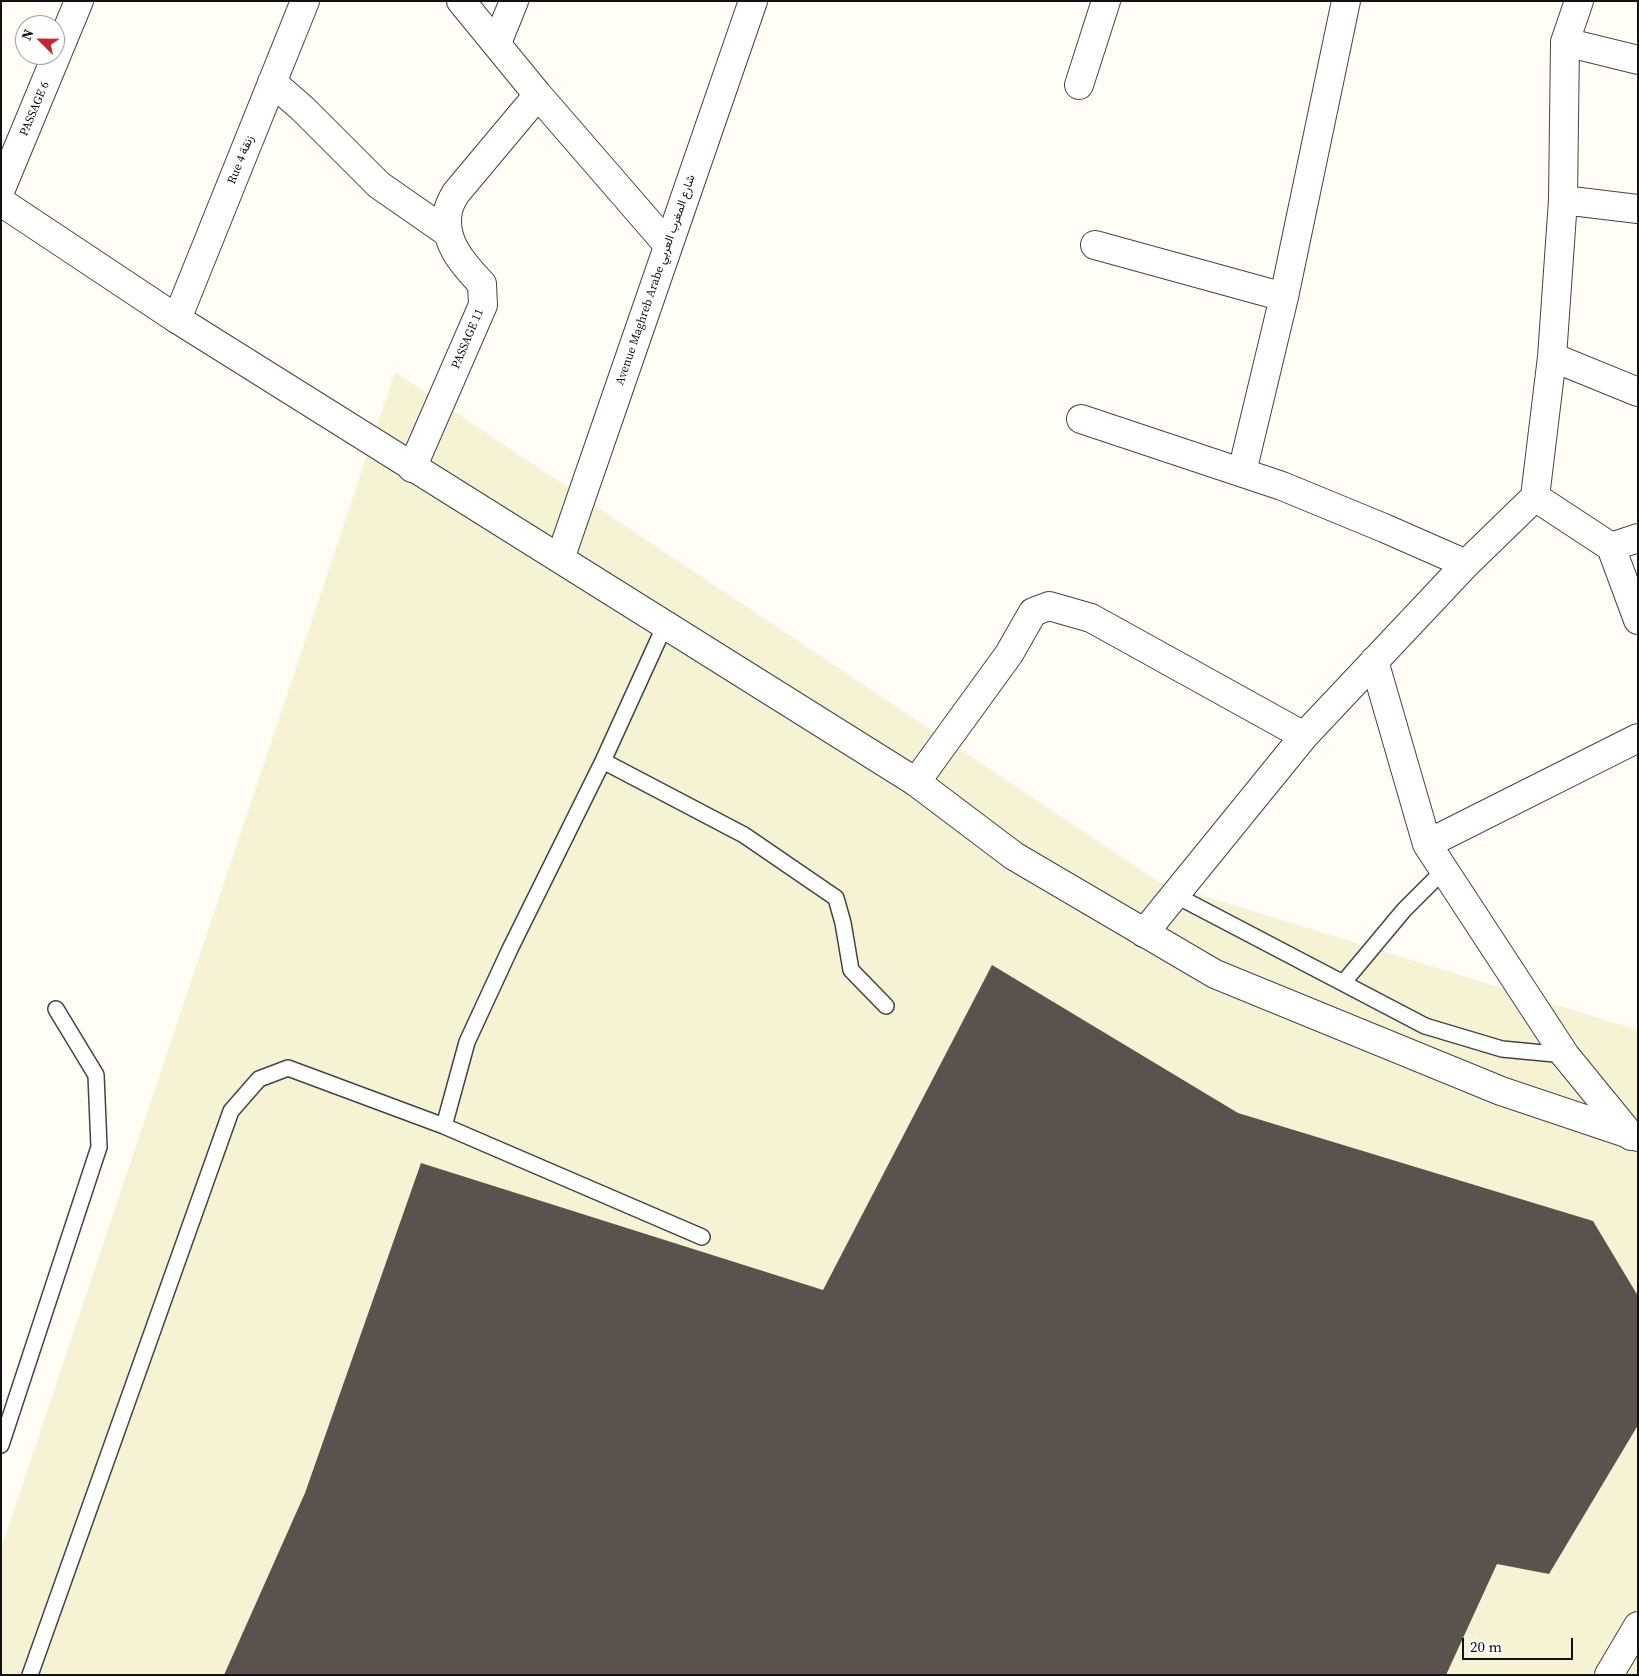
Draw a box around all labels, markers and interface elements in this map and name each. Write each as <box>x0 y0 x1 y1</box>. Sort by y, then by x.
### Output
north arrow <box>15 15 65 65</box>
text: N <box>16 26 38 43</box>
street label: PASSAGE 6 <box>17 80 53 138</box>
street label: Rue 4 زنقة <box>225 134 257 186</box>
street label: Avenue Maghreb Arabe شارع المغرب العربي <box>613 173 699 387</box>
street label: PASSAGE 11 <box>449 307 487 371</box>
scale bar <box>1464 1628 1575 1660</box>
text: 20 m <box>1470 1636 1502 1657</box>

